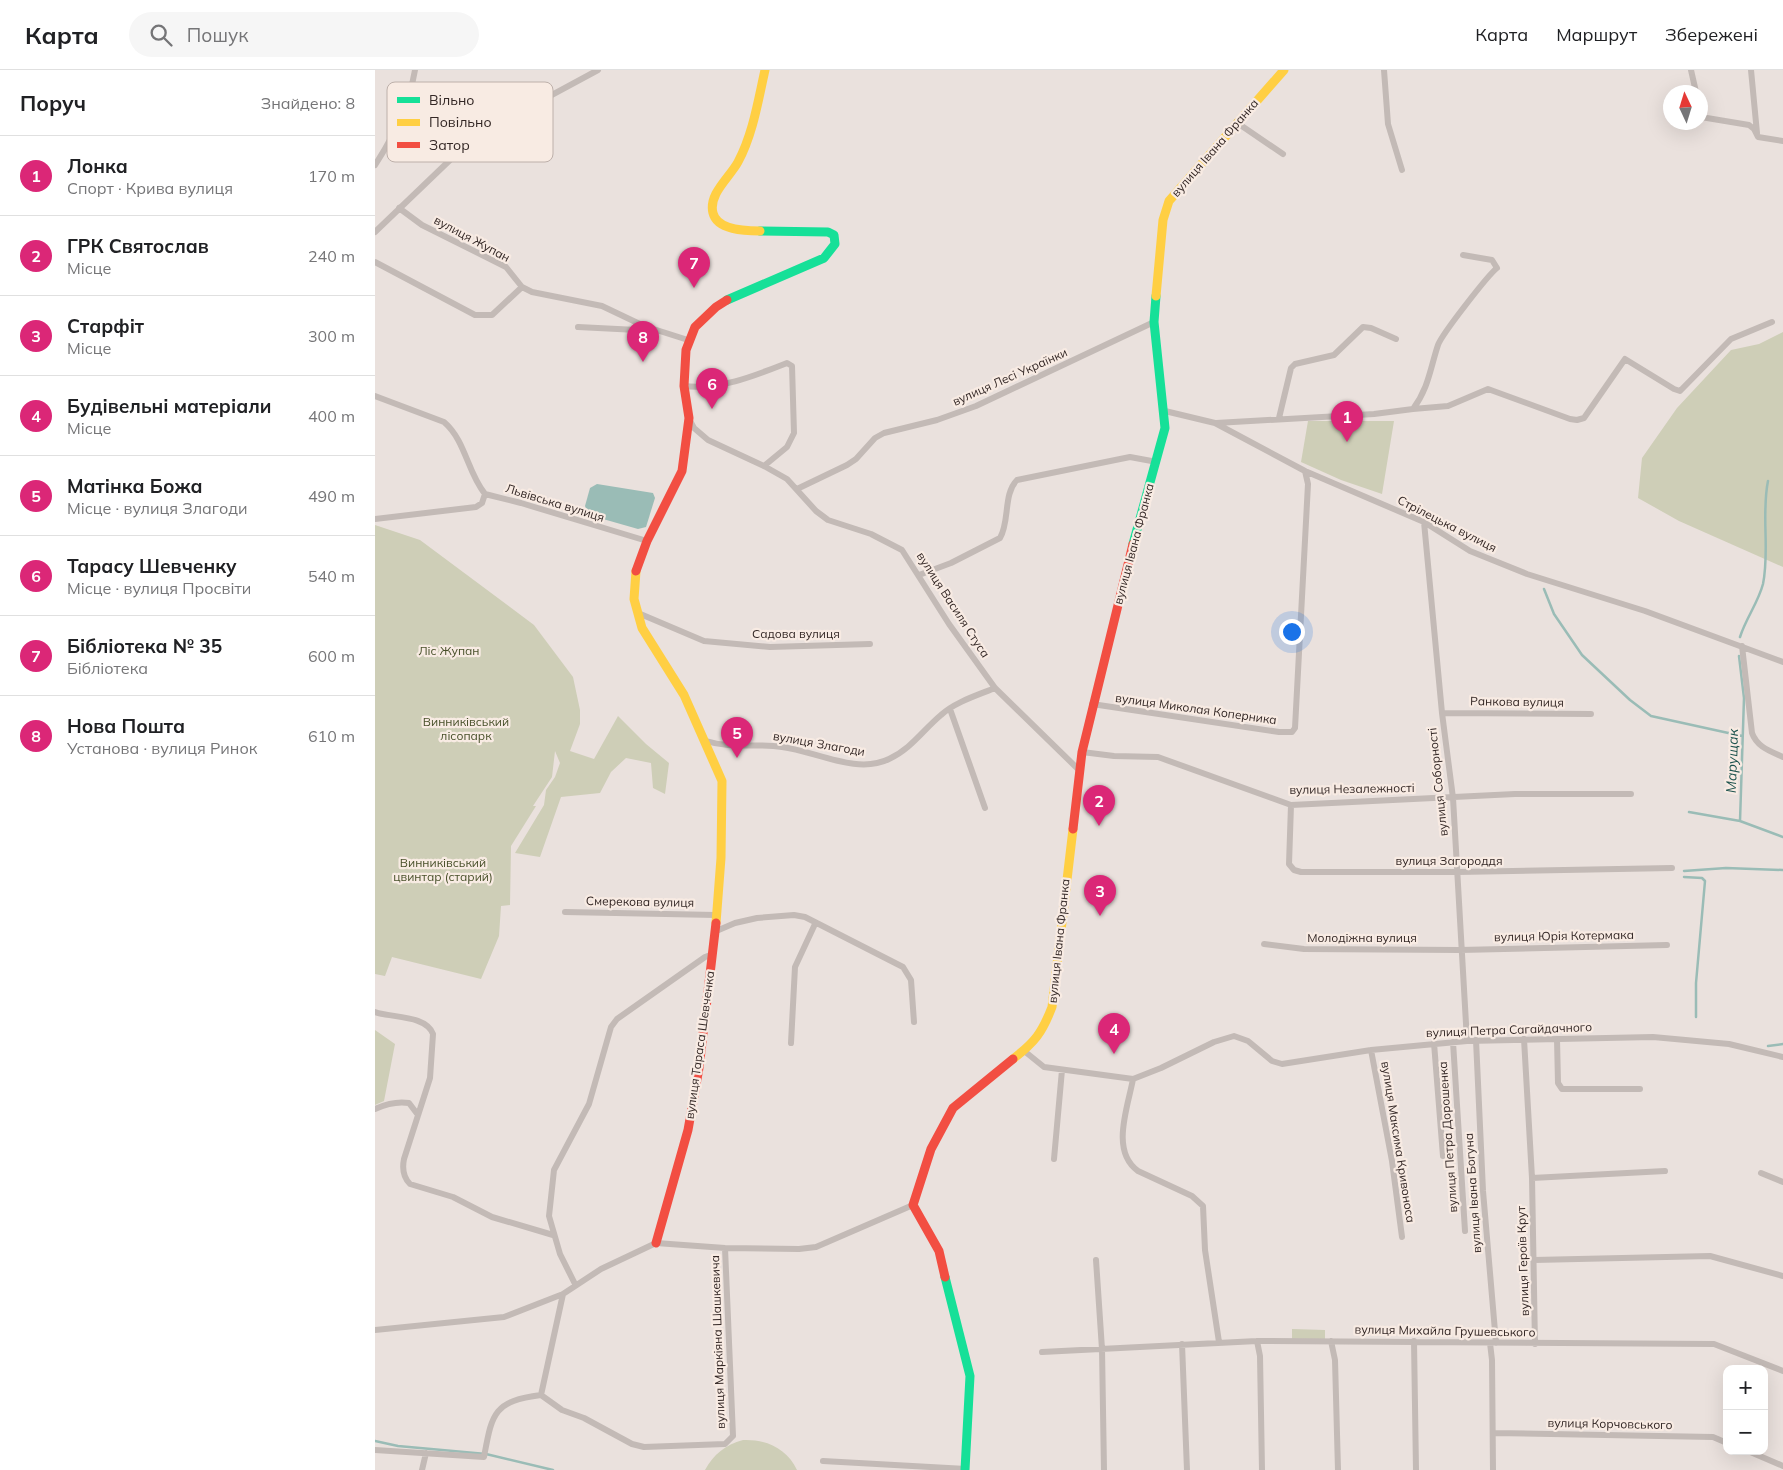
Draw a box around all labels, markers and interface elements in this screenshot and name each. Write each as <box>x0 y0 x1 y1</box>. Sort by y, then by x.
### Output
search box <box>129 12 479 57</box>
text: Карта <box>25 20 99 50</box>
icon: search <box>147 21 175 49</box>
text: Пошук <box>187 23 248 47</box>
text: Карта <box>1475 23 1528 46</box>
text: Маршрут <box>1556 23 1637 46</box>
text: Збережені <box>1665 23 1758 46</box>
legend <box>387 82 553 162</box>
north arrow <box>1663 85 1708 130</box>
text: Поруч <box>20 90 86 116</box>
text: Вільно <box>429 91 474 109</box>
text: Знайдено: 8 <box>261 93 355 113</box>
street label: вулиця Івана Франка <box>1168 96 1261 200</box>
text: Повільно <box>429 113 492 131</box>
text: Затор <box>429 136 470 154</box>
text: Лонка <box>67 154 128 178</box>
text: 1 <box>31 166 41 186</box>
text: 170 m <box>308 166 355 186</box>
text: Спорт · Крива вулиця <box>67 178 233 198</box>
street label: вулиця Жупан <box>432 212 513 265</box>
text: ГРК Святослав <box>67 234 209 258</box>
text: 2 <box>31 246 41 266</box>
text: 240 m <box>308 246 355 266</box>
pin: 7 <box>678 247 710 288</box>
text: Місце <box>67 258 111 278</box>
text: Старфіт <box>67 314 144 338</box>
pin: 8 <box>627 321 659 362</box>
text: 3 <box>31 326 41 346</box>
text: 300 m <box>308 326 355 346</box>
text: Місце <box>67 338 111 358</box>
street label: вулиця Лесі Українки <box>950 344 1070 409</box>
pin: 6 <box>696 368 728 409</box>
text: Будівельні матеріали <box>67 394 271 418</box>
pin: 1 <box>1331 401 1363 442</box>
text: 4 <box>31 406 41 426</box>
text: 400 m <box>308 406 355 426</box>
text: Місце <box>67 418 111 438</box>
text: Матінка Божа <box>67 474 203 498</box>
street label: Львівська вулиця <box>504 480 606 525</box>
street label: вулиця Івана Франка <box>1110 482 1157 606</box>
text: 5 <box>31 486 41 506</box>
text: 490 m <box>308 486 355 506</box>
street label: Стрілецька вулиця <box>1395 492 1499 555</box>
text: Місце · вулиця Злагоди <box>67 498 247 518</box>
street label: вулиця Василя Стуса <box>914 549 993 660</box>
text: Тарасу Шевченку <box>67 554 237 578</box>
text: 6 <box>31 566 41 586</box>
text: 540 m <box>308 566 355 586</box>
text: Місце · вулиця Просвіти <box>67 578 251 598</box>
your location <box>1279 619 1305 645</box>
street label: Садова вулиця <box>752 626 840 641</box>
text: Бібліотека № 35 <box>67 634 222 658</box>
park label: Ліс Жупан <box>418 643 480 658</box>
text: 7 <box>31 646 41 666</box>
text: 600 m <box>308 646 355 666</box>
text: Бібліотека <box>67 658 148 678</box>
street label: вулиця Миколая Коперника <box>1114 690 1278 727</box>
street label: Ранкова вулиця <box>1470 693 1564 710</box>
text: Нова Пошта <box>67 714 185 738</box>
park label: Винниківський лісопарк <box>423 714 509 743</box>
pin: 5 <box>721 717 753 758</box>
text: 8 <box>31 726 41 746</box>
text: 610 m <box>308 726 355 746</box>
street label: вулиця Соборності <box>1424 727 1451 837</box>
street label: вулиця Злагоди <box>772 728 866 759</box>
water label: Марущак <box>1722 728 1742 794</box>
text: Установа · вулиця Ринок <box>67 738 257 758</box>
street label: вулиця Незалежності <box>1289 780 1415 797</box>
pin: 2 <box>1083 785 1115 826</box>
street label: вулиця Загороддя <box>1395 853 1503 868</box>
park label: Винниківський цвинтар (старий) <box>393 855 493 884</box>
pin: 3 <box>1084 875 1116 916</box>
street label: вулиця Івана Франка <box>1045 878 1072 1004</box>
street label: Смерекова вулиця <box>586 893 694 910</box>
street label: вулиця Юрія Котермака <box>1494 927 1634 944</box>
street label: Молодіжна вулиця <box>1307 930 1417 945</box>
street label: вулиця Тараса Шевченка <box>682 970 717 1120</box>
pin: 4 <box>1098 1013 1130 1054</box>
street label: вулиця Петра Сагайдачного <box>1426 1019 1592 1040</box>
street label: вулиця Максима Кривоноса <box>1378 1060 1419 1224</box>
street label: вулиця Петра Дорошенка <box>1435 1061 1460 1213</box>
street label: вулиця Івана Богуна <box>1461 1133 1484 1254</box>
street label: вулиця Героїв Крут <box>1513 1205 1532 1316</box>
street label: вулиця Маркіяна Шашкевича <box>707 1255 728 1429</box>
street label: вулиця Михайла Грушевського <box>1354 1321 1536 1340</box>
map controls <box>1723 1365 1768 1455</box>
button: + <box>1723 1365 1768 1410</box>
button: − <box>1723 1410 1768 1455</box>
street label: вулиця Корчовського <box>1547 1415 1673 1432</box>

